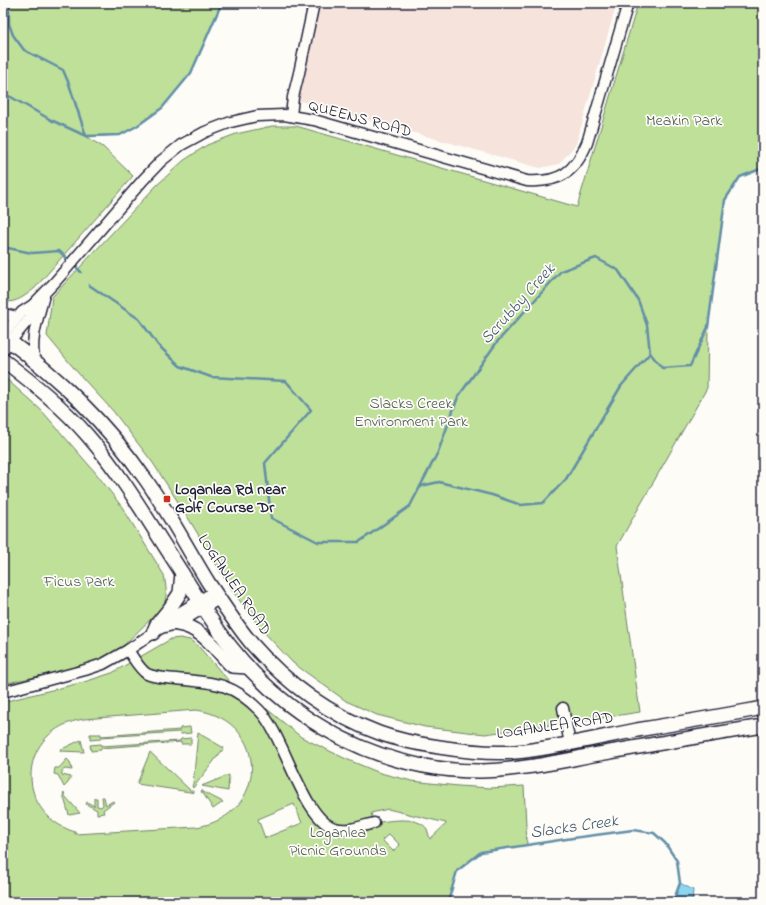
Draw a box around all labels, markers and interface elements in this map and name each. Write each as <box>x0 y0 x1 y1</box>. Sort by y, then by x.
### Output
street label: QUEENS ROAD <box>306 94 414 144</box>
park label: Meakin Park <box>646 109 723 133</box>
water label: Scrubby Creek <box>475 257 563 351</box>
park label: Slacks Creek Environment Park <box>354 392 469 434</box>
place label: Loganlea Rd near Golf Course Dr <box>175 478 287 520</box>
marker: Loganlea Rd near Golf Course Dr <box>162 494 172 504</box>
street label: LOGANLEA ROAD <box>191 529 277 641</box>
park label: Ficus Park <box>43 570 115 594</box>
street label: LOGANLEA ROAD <box>495 706 615 746</box>
water label: Slacks Creek <box>529 808 621 846</box>
park label: Loganlea Picnic Grounds <box>289 821 387 863</box>

